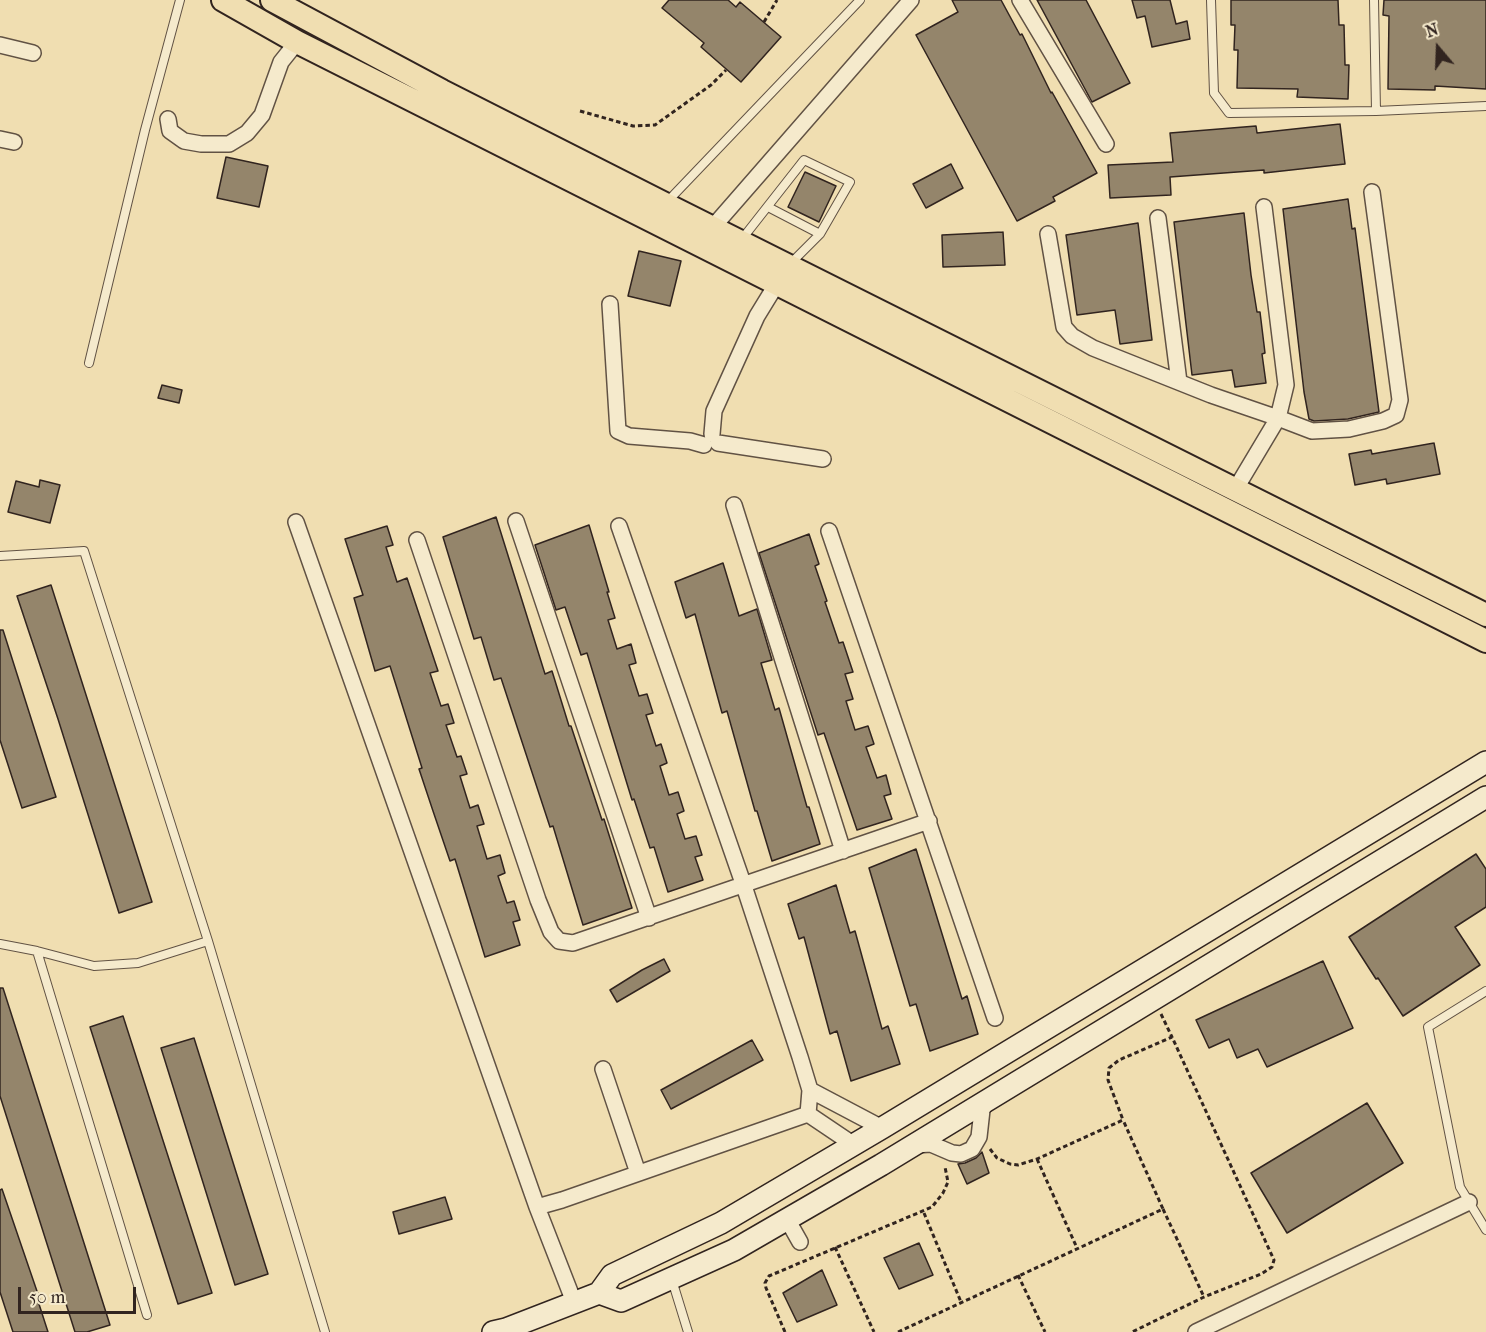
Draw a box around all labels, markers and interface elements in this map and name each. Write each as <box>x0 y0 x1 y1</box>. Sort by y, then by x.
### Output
north arrow <box>1408 18 1468 78</box>
text: N <box>1423 20 1441 41</box>
scale bar <box>21 1275 140 1313</box>
text: 50 m <box>29 1287 65 1308</box>

